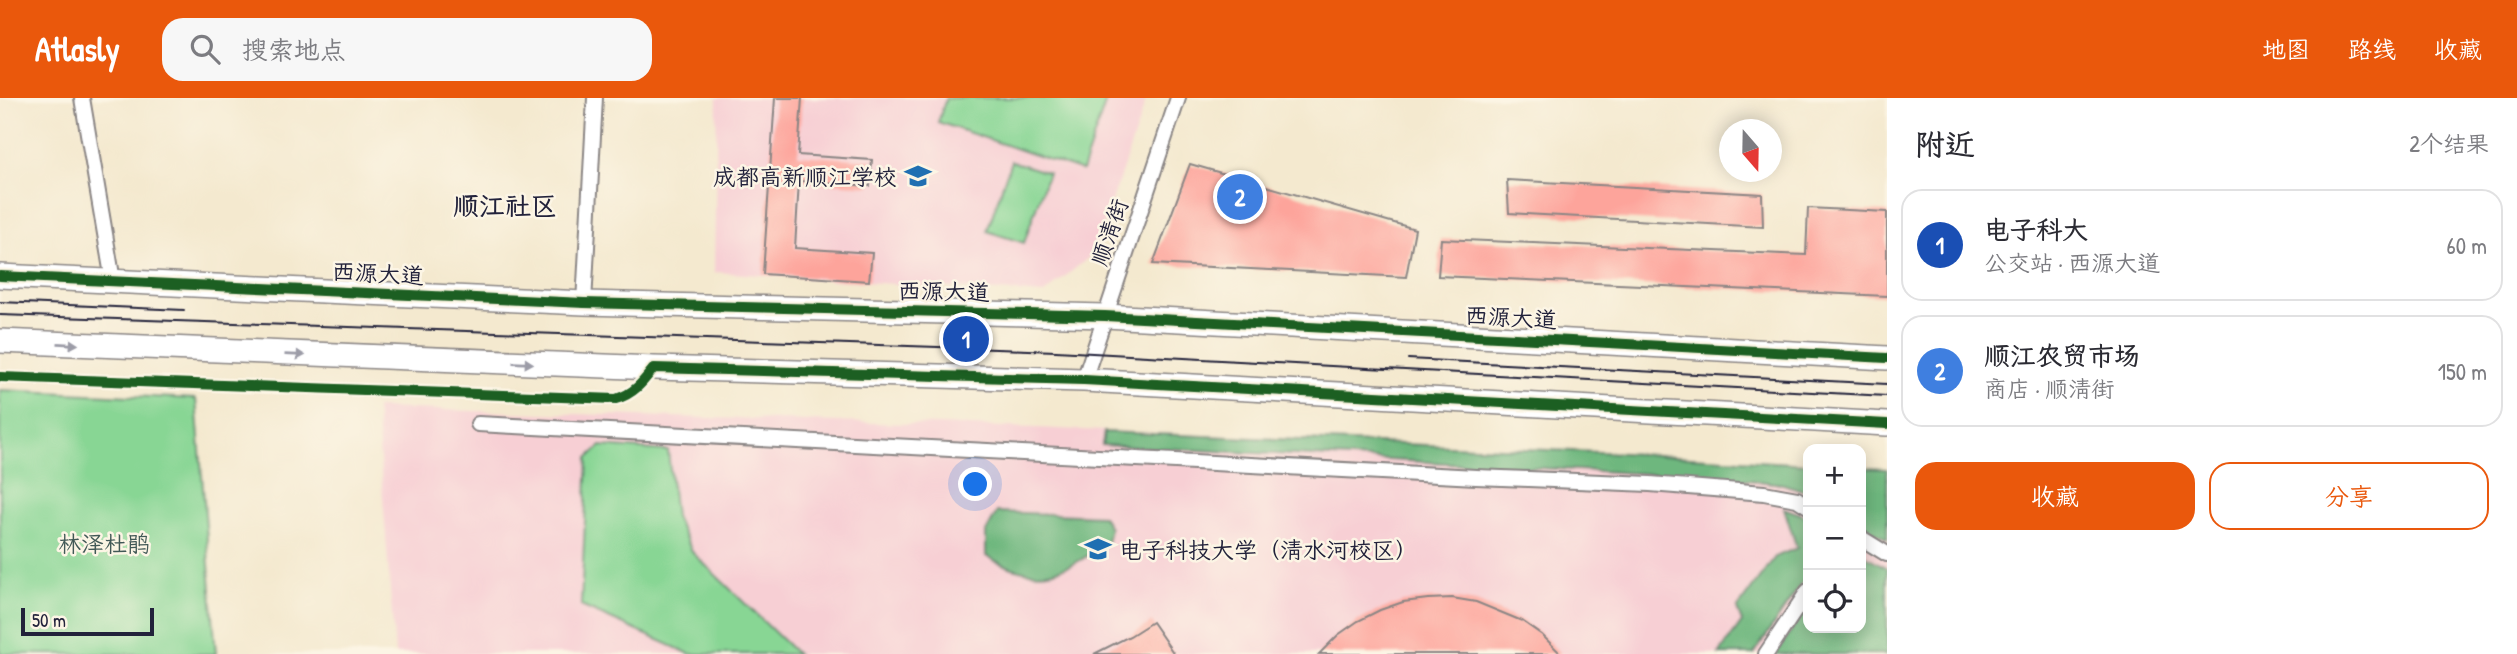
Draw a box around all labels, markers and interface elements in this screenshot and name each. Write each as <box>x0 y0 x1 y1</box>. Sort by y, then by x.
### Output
search box <box>162 18 652 81</box>
text: Atlasly <box>35 27 120 71</box>
icon: search <box>186 30 224 68</box>
text: 搜索地点 <box>242 32 346 67</box>
text: 地图 <box>2262 33 2310 65</box>
text: 路线 <box>2348 33 2396 65</box>
text: 收藏 <box>2434 33 2482 65</box>
north arrow <box>1719 119 1782 182</box>
text: 附近 <box>1915 124 1975 164</box>
text: 2个结果 <box>2409 128 2489 159</box>
place label: 成都高新顺江学校 <box>713 161 897 192</box>
school or university icon: 成都高新顺江学校 <box>903 161 933 191</box>
pin: 2 <box>1217 171 1263 223</box>
district label: 顺江社区 <box>453 188 557 223</box>
street label: 顺清街 <box>1083 194 1135 270</box>
text: 电子科大 <box>1984 212 2088 247</box>
text: 1 <box>1936 230 1944 261</box>
text: 60 m <box>2447 230 2487 261</box>
text: 公交站 · 西源大道 <box>1984 247 2160 278</box>
street label: 西源大道 <box>331 255 425 291</box>
street label: 西源大道 <box>898 275 990 307</box>
street label: 西源大道 <box>1464 299 1558 335</box>
pin: 1 <box>943 313 989 365</box>
text: 顺江农贸市场 <box>1984 338 2140 373</box>
one-way arrow <box>57 339 79 350</box>
one-way arrow <box>285 349 307 360</box>
text: 2 <box>1935 356 1945 387</box>
text: 150 m <box>2438 356 2487 387</box>
one-way arrow <box>512 358 534 369</box>
text: 商店 · 顺清街 <box>1984 373 2114 404</box>
map controls <box>1803 444 1866 633</box>
button: + <box>1803 444 1866 507</box>
button: 收藏 <box>1915 462 2195 530</box>
button: 分享 <box>2209 462 2489 530</box>
your location <box>958 467 992 501</box>
button: − <box>1803 507 1866 570</box>
park label: 林泽杜鹃 <box>58 528 150 559</box>
school or university icon: 电子科技大学（清水河校区） <box>1083 534 1113 564</box>
place label: 电子科技大学（清水河校区） <box>1119 534 1418 565</box>
button: locate <box>1803 570 1866 633</box>
scale bar <box>21 605 154 637</box>
text: 50 m <box>32 607 66 633</box>

